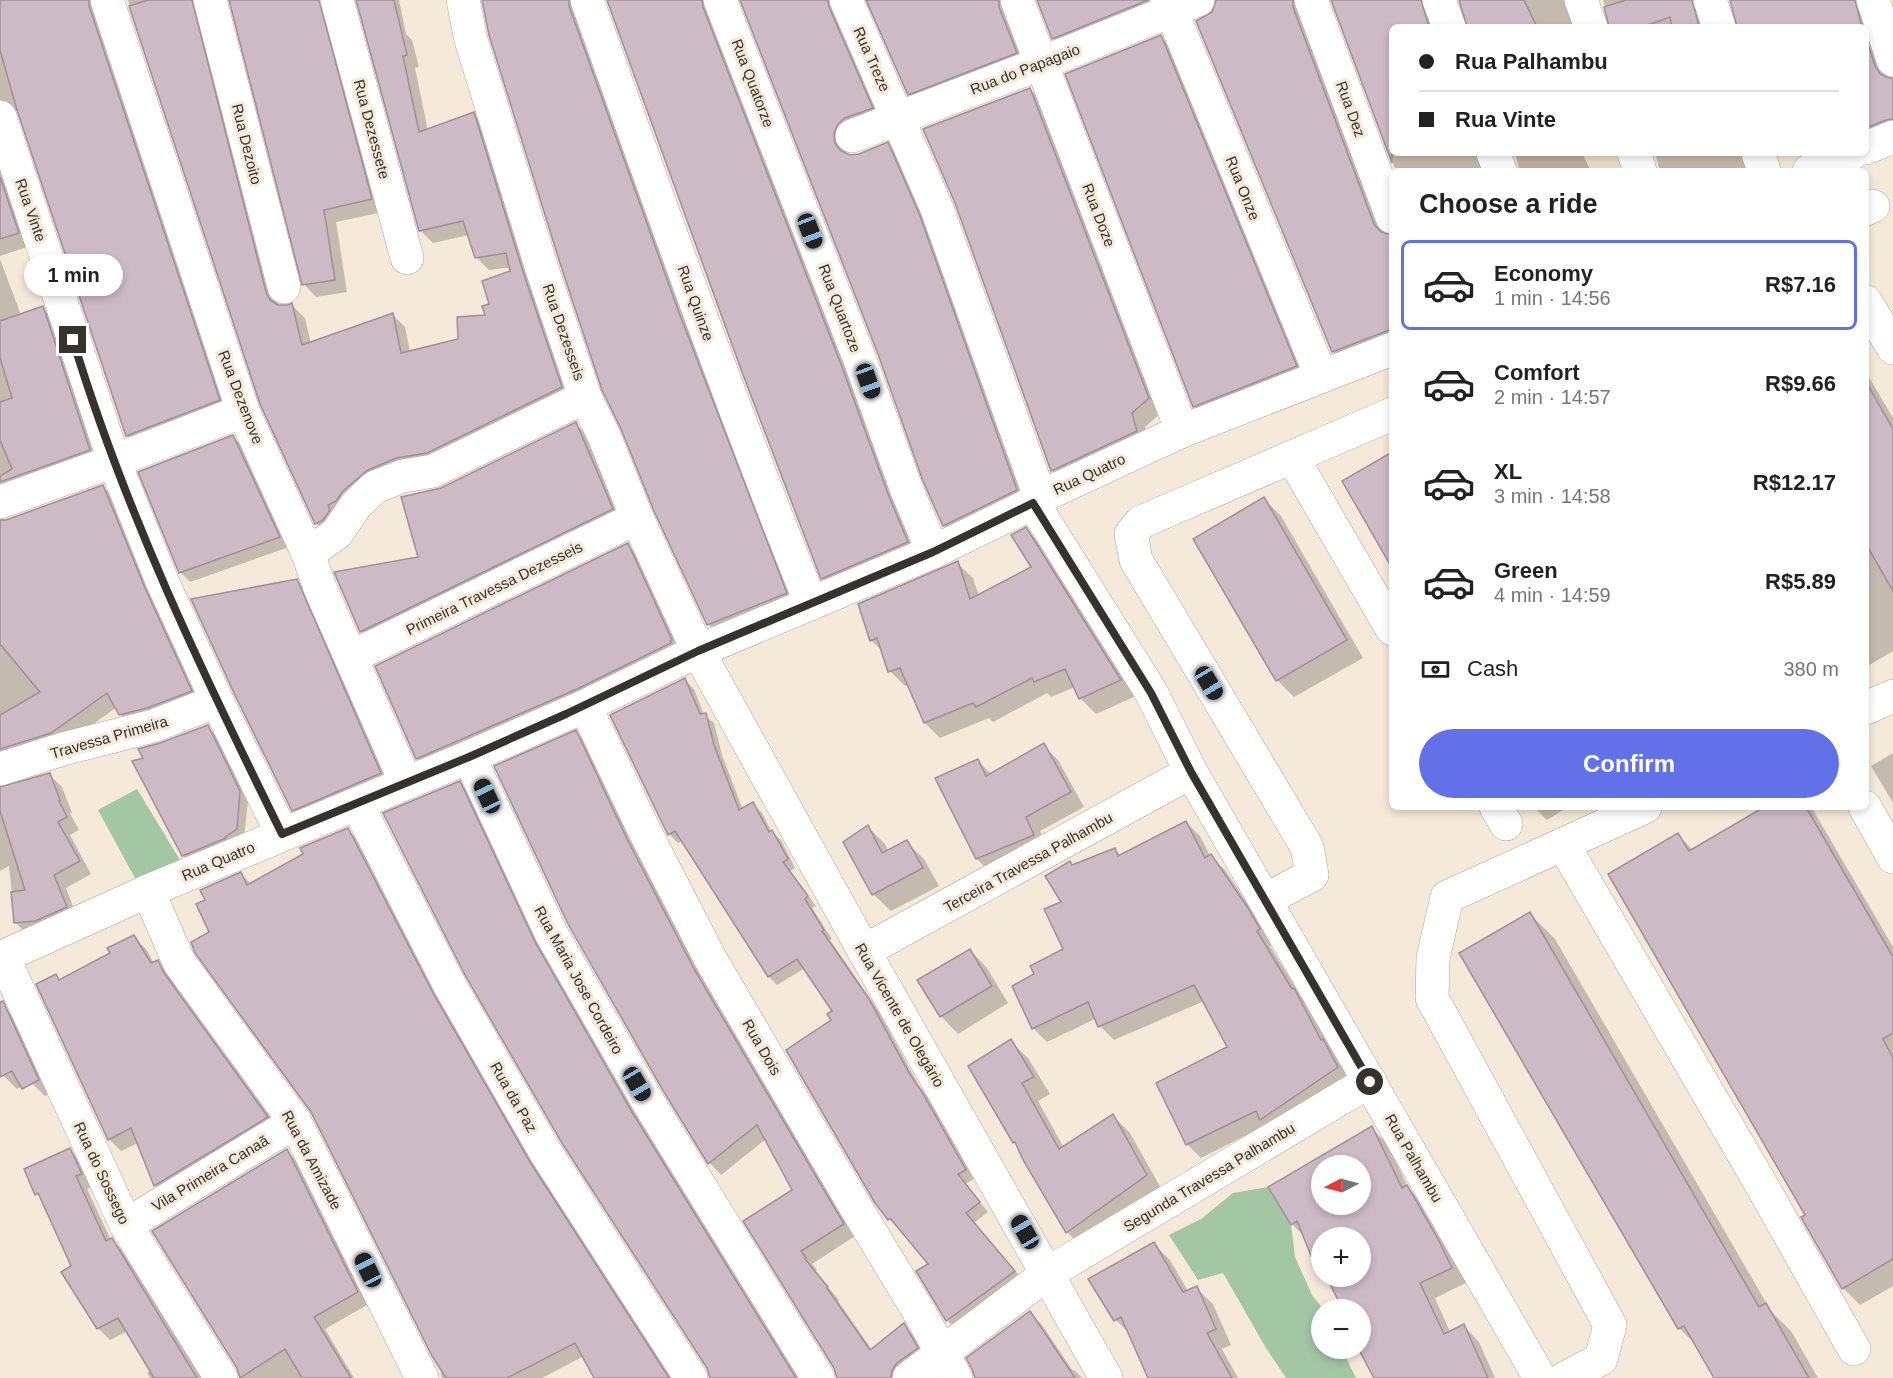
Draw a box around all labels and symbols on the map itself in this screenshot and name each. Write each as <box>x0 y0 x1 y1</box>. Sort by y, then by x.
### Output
street label: Rua Treze <box>850 24 894 94</box>
street label: Rua Quatorze <box>728 36 778 130</box>
street label: Rua do Papagaio <box>968 40 1082 98</box>
street label: Rua Dezessete <box>351 77 393 181</box>
street label: Rua Dez <box>1333 79 1369 139</box>
street label: Rua Dezoito <box>229 102 265 186</box>
street label: Rua Onze <box>1222 154 1264 222</box>
street label: Rua Vinte <box>12 176 50 244</box>
street label: Rua Doze <box>1079 181 1119 249</box>
car <box>795 211 825 251</box>
callout: 1 min <box>23 253 122 295</box>
street label: Rua Quartoze <box>815 261 865 355</box>
street label: Rua Quinze <box>674 263 718 343</box>
street label: Rua Dezesseis <box>540 282 588 382</box>
route end <box>59 326 86 353</box>
street label: Rua Dezenove <box>215 348 267 446</box>
car <box>853 361 883 401</box>
street label: Rua Quatro <box>1050 450 1128 498</box>
street label: Primeira Travessa Dezesseis <box>403 538 585 638</box>
car <box>1192 663 1226 703</box>
street label: Travessa Primeira <box>48 712 170 762</box>
car <box>471 776 503 816</box>
street label: Terceira Travessa Palhambu <box>941 808 1115 916</box>
street label: Rua Quatro <box>179 838 257 884</box>
street label: Rua Maria Jose Cordeiro <box>531 903 627 1057</box>
street label: Rua Vicente de Olegário <box>852 940 948 1090</box>
street label: Rua Dois <box>739 1016 785 1078</box>
street label: Rua da Paz <box>487 1059 541 1135</box>
car <box>620 1064 654 1104</box>
route start <box>1356 1068 1383 1095</box>
street label: Rua da Amizade <box>279 1107 345 1213</box>
street label: Rua Palhambu <box>1382 1111 1446 1205</box>
street label: Rua do Sossego <box>71 1119 133 1227</box>
street label: Segunda Travessa Palhambu <box>1120 1119 1298 1235</box>
street label: Vila Primeira Canaã <box>149 1131 272 1215</box>
north arrow <box>1311 1155 1371 1215</box>
car <box>1008 1212 1042 1252</box>
car <box>352 1250 384 1290</box>

